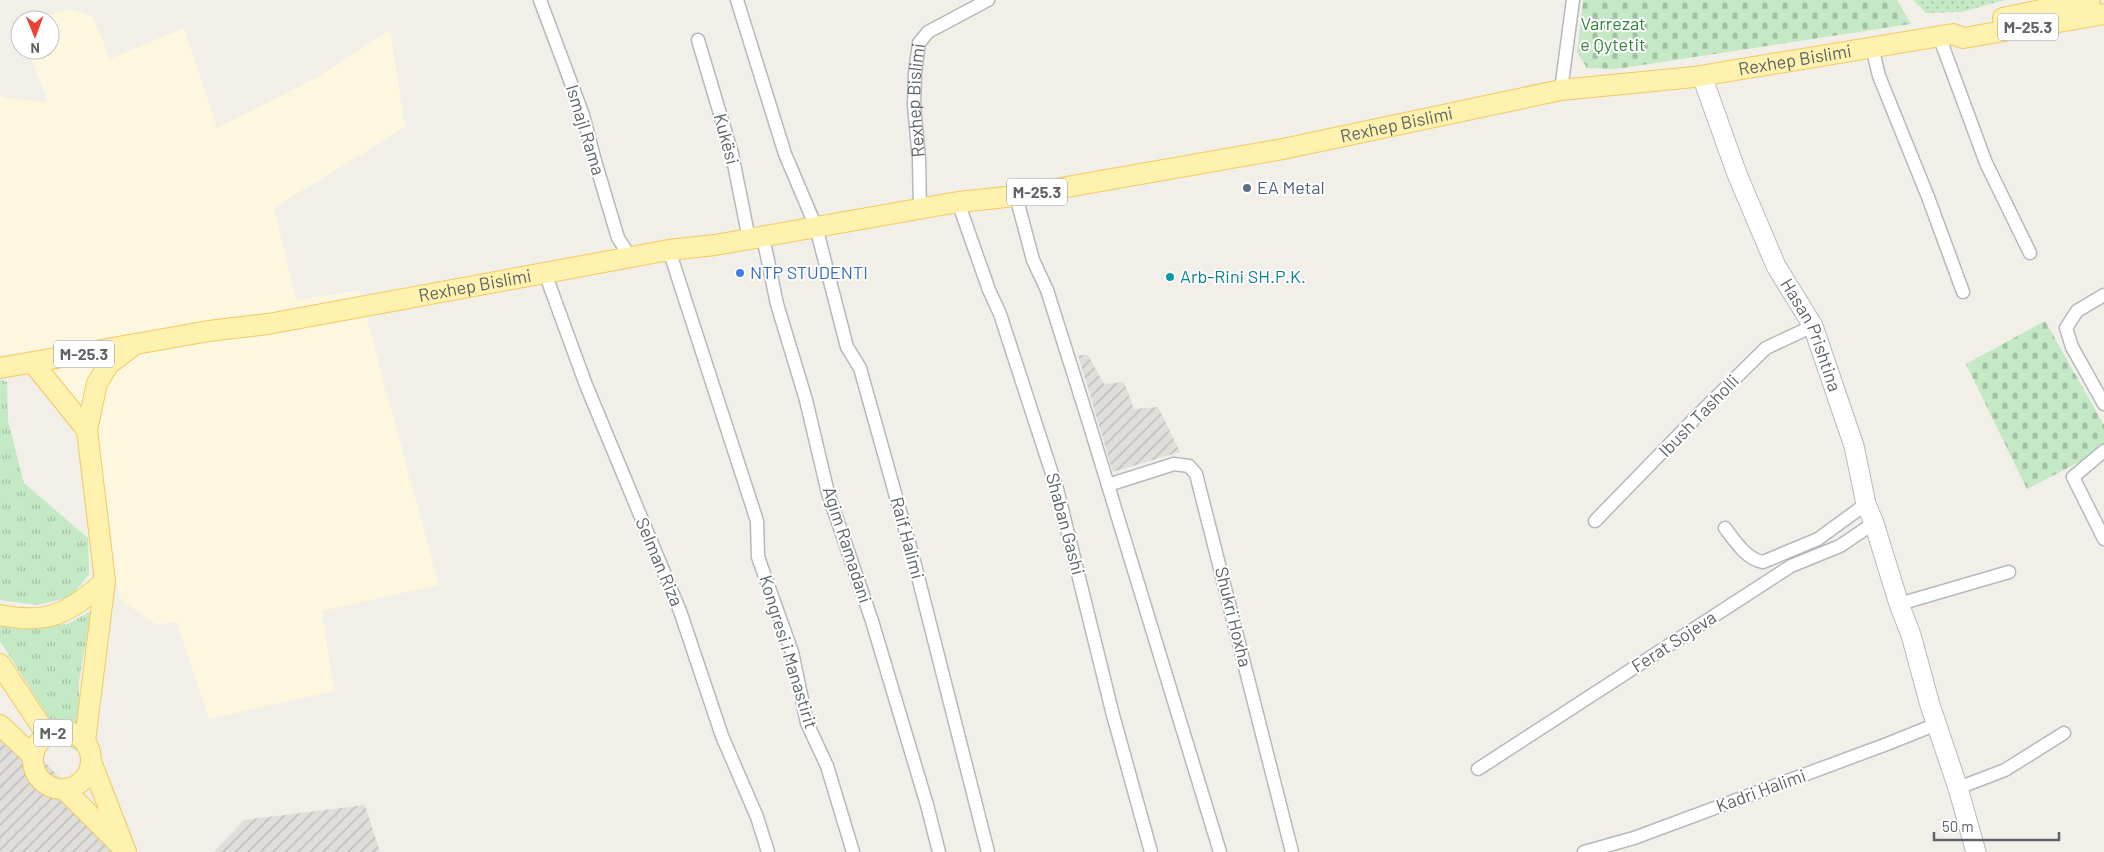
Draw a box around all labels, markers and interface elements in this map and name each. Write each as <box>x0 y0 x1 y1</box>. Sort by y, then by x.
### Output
north arrow <box>10 10 60 60</box>
park label: Varrezat e Qytetit <box>1580 12 1646 55</box>
road number: M-25.3 <box>1998 14 2058 41</box>
street label: Rexhep Bislimi <box>1736 39 1853 79</box>
text: N <box>30 40 40 57</box>
street label: Rexhep Bislimi <box>902 42 929 158</box>
street label: Ismajl Rama <box>562 82 610 178</box>
street label: Rexhep Bislimi <box>1338 101 1455 147</box>
street label: Kukësi <box>710 111 744 167</box>
place label: EA Metal <box>1257 176 1325 198</box>
road number: M-25.3 <box>1007 178 1067 206</box>
marker: EA Metal <box>1241 182 1253 194</box>
place label: NTP STUDENTI <box>750 261 868 283</box>
street label: Rexhep Bislimi <box>416 264 533 306</box>
place label: Arb-Rini SH.P.K. <box>1180 265 1306 287</box>
marker: NTP STUDENTI <box>734 267 746 279</box>
marker: Arb-Rini SH.P.K. <box>1164 271 1176 283</box>
street label: Hasan Prishtina <box>1776 274 1847 394</box>
road number: M-25.3 <box>54 340 114 368</box>
street label: Ibush Tasholli <box>1653 369 1743 461</box>
street label: Shaban Gashi <box>1042 470 1090 577</box>
street label: Agim Ramadani <box>819 484 877 606</box>
street label: Raif Halimi <box>886 494 929 581</box>
street label: Selman Riza <box>631 514 688 609</box>
street label: Shukri Hoxha <box>1211 564 1257 669</box>
street label: Kongresi i Manastirit <box>755 572 823 731</box>
street label: Ferat Sojeva <box>1627 606 1720 677</box>
road number: M-2 <box>34 720 72 746</box>
street label: Kadri Halimi <box>1713 764 1809 816</box>
scale bar <box>1934 810 2059 842</box>
text: 50 m <box>1942 817 1974 835</box>

